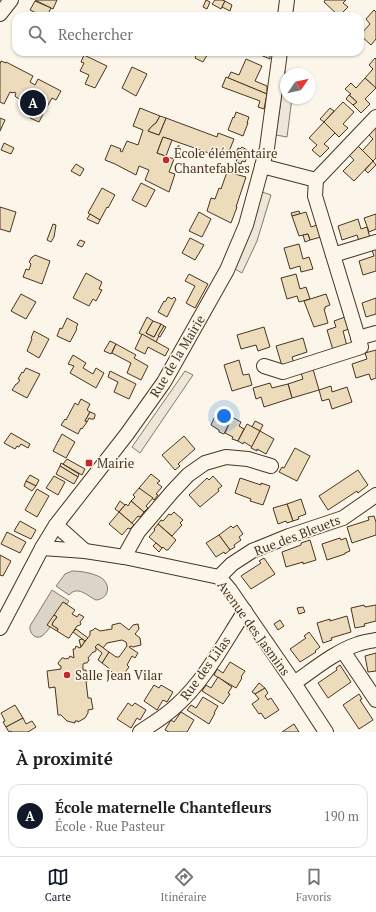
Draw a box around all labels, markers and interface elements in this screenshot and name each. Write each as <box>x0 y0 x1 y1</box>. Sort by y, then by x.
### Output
search box <box>12 12 364 56</box>
icon: search <box>26 23 48 45</box>
text: Rechercher <box>58 24 133 44</box>
north arrow <box>280 68 316 104</box>
pin: A <box>20 88 46 118</box>
place label: École élémentaire Chantefables <box>174 144 278 177</box>
marker: École élémentaire Chantefables <box>161 155 171 165</box>
street label: Rue de la Mairie <box>145 311 209 401</box>
your location <box>214 406 234 426</box>
place label: Mairie <box>97 454 134 472</box>
marker: Mairie <box>84 458 94 468</box>
street label: Rue des Bleuets <box>251 510 343 560</box>
street label: Avenue des Jasmins <box>213 577 295 679</box>
street label: Rue des Lilas <box>176 632 234 704</box>
place label: Salle Jean Vilar <box>75 666 162 684</box>
marker: Salle Jean Vilar <box>62 670 72 680</box>
text: À proximité <box>16 747 113 770</box>
text: École maternelle Chantefleurs <box>55 797 272 817</box>
text: A <box>25 807 35 825</box>
text: 190 m <box>324 807 359 825</box>
text: École · Rue Pasteur <box>55 817 165 835</box>
tab: Carte <box>45 866 71 904</box>
tab: Itinéraire <box>160 866 207 904</box>
tab: Favoris <box>296 866 331 904</box>

